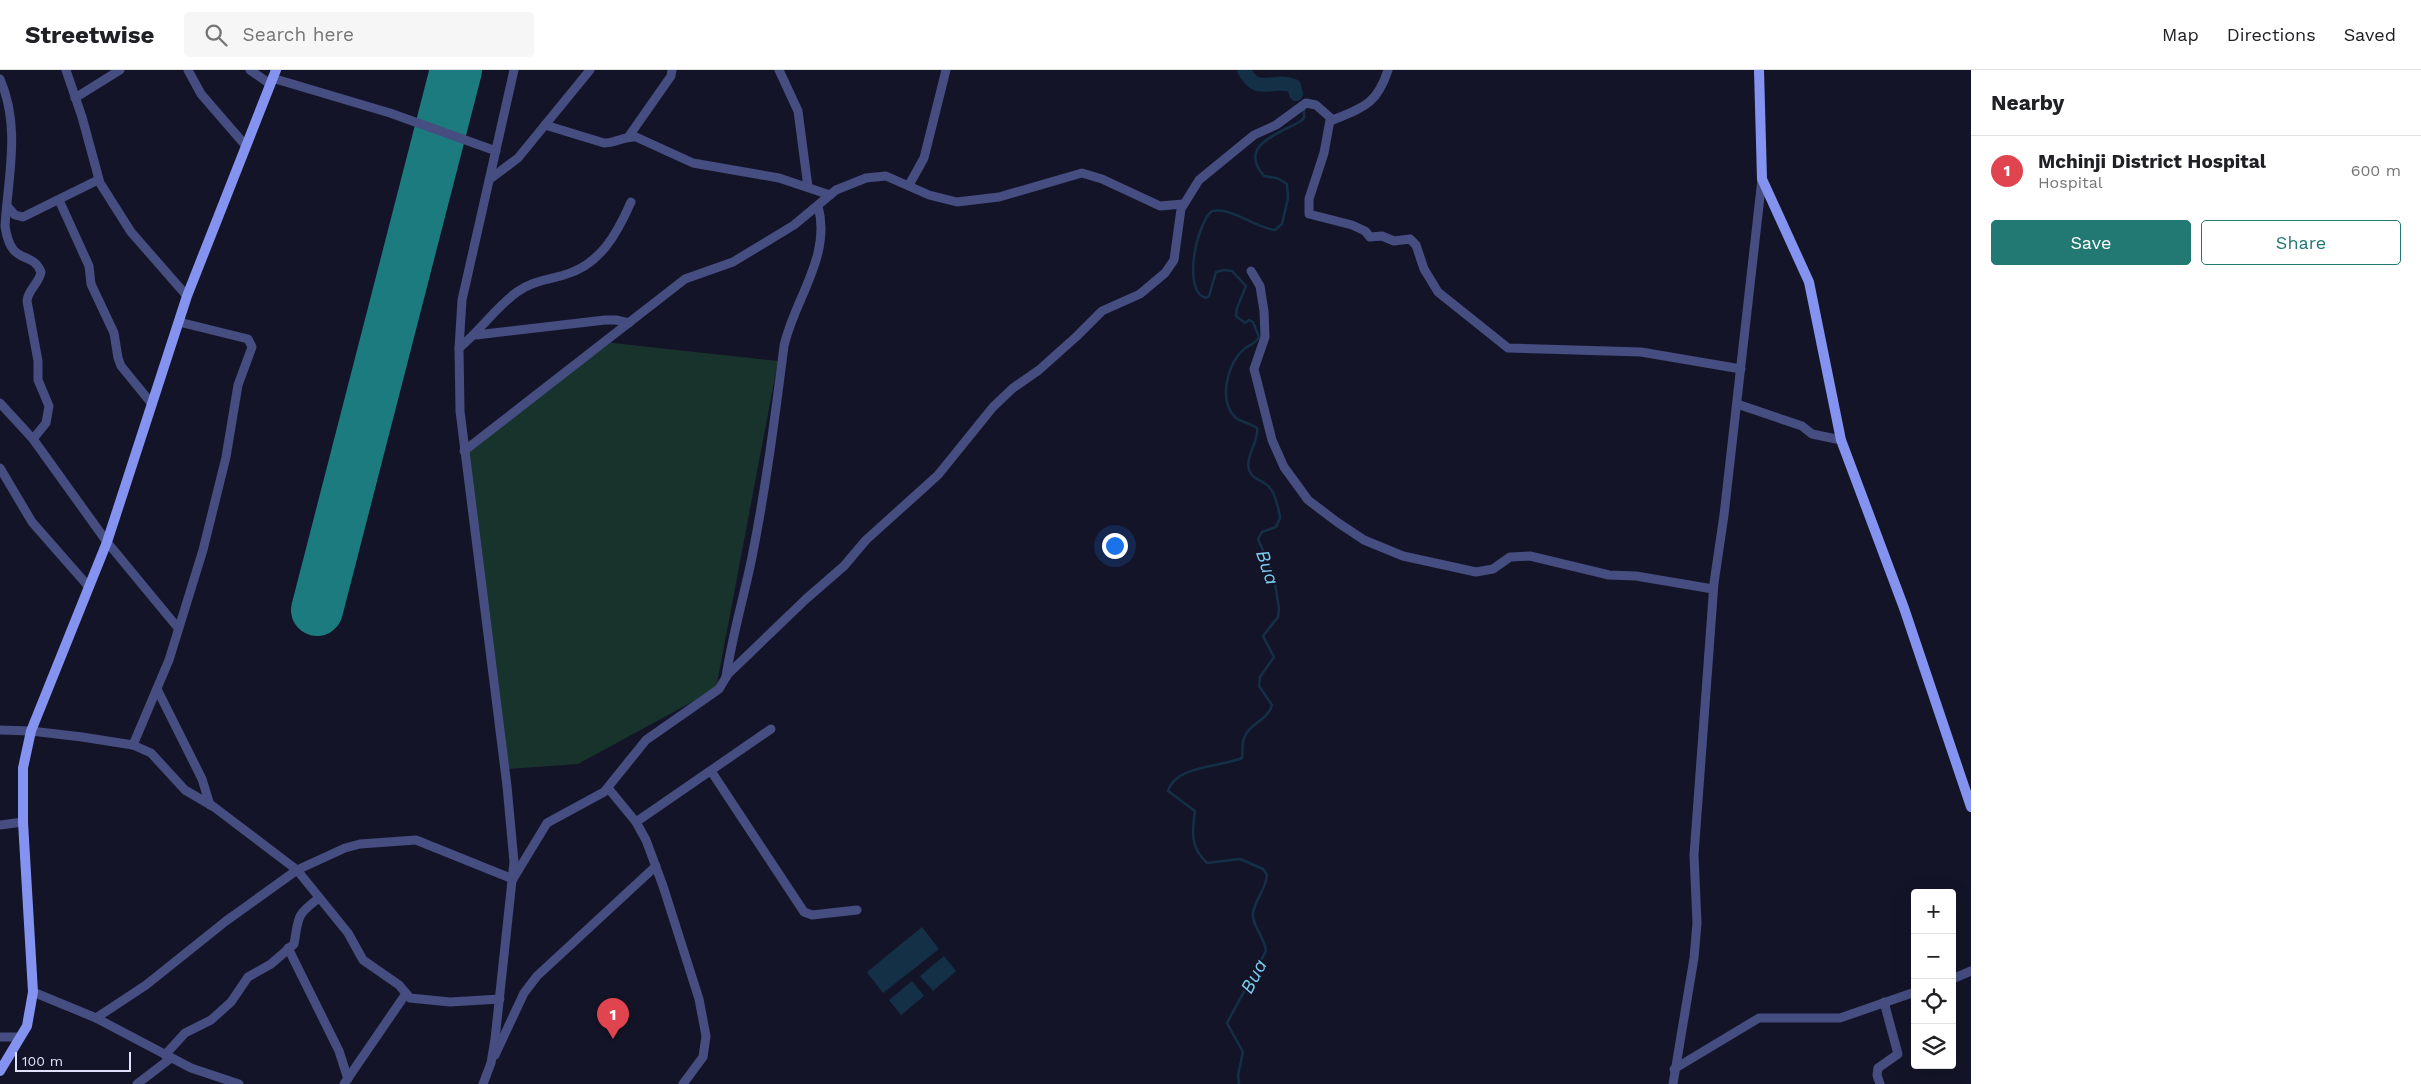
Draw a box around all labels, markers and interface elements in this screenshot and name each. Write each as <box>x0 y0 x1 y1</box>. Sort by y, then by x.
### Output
search box <box>184 12 534 57</box>
text: Streetwise <box>25 21 154 49</box>
icon: search <box>202 21 230 49</box>
text: Search here <box>242 23 354 46</box>
text: Map <box>2162 24 2199 45</box>
text: Directions <box>2227 24 2316 45</box>
text: Saved <box>2344 24 2396 45</box>
text: Nearby <box>1991 90 2064 115</box>
text: Mchinji District Hospital <box>2038 150 2266 173</box>
text: 1 <box>2004 161 2010 180</box>
text: 600 m <box>2351 161 2401 180</box>
text: Hospital <box>2038 173 2103 192</box>
button: Save <box>1991 220 2191 265</box>
button: Share <box>2201 220 2401 265</box>
your location <box>1102 533 1128 559</box>
water label: Bua <box>1251 547 1284 588</box>
map controls <box>1911 889 1956 1069</box>
button: + <box>1911 889 1956 934</box>
button: − <box>1911 934 1956 979</box>
water label: Bua <box>1235 955 1272 997</box>
button: locate <box>1911 979 1956 1024</box>
pin: 1 <box>597 998 629 1039</box>
button: layers <box>1911 1024 1956 1069</box>
scale bar <box>15 1049 131 1072</box>
text: 100 m <box>22 1053 63 1069</box>

